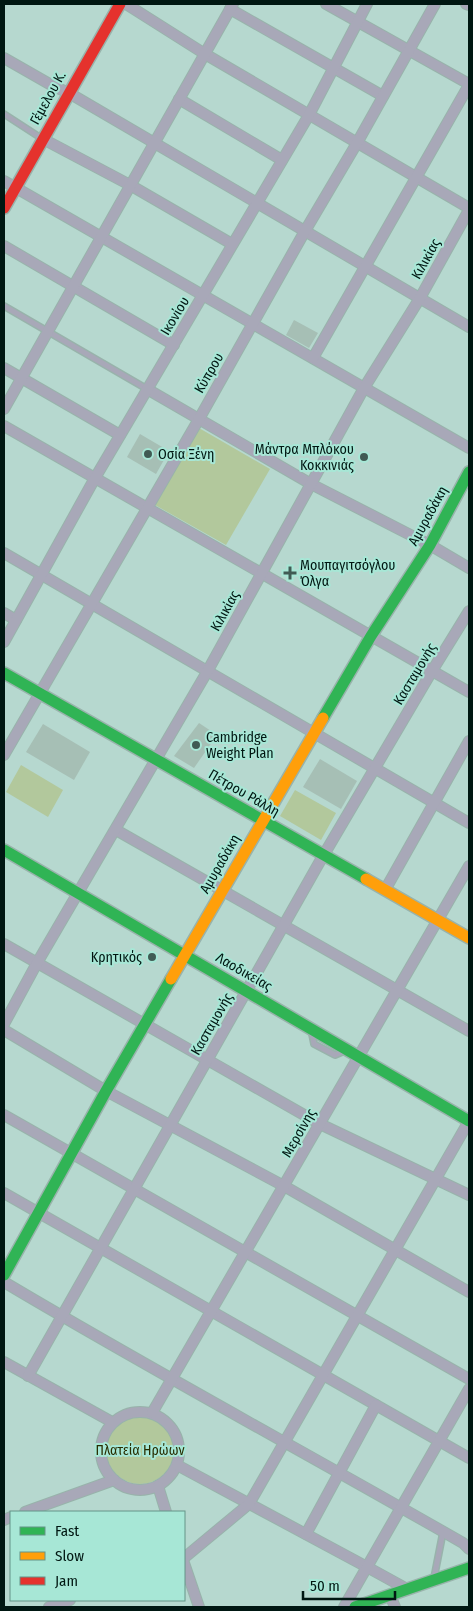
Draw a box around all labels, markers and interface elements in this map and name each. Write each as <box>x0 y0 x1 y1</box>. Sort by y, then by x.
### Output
street label: Γέμελου Κ. <box>26 68 70 128</box>
street label: Κιλικίας <box>408 236 444 282</box>
street label: Ικονίου <box>157 294 193 338</box>
street label: Κύπρου <box>191 350 227 396</box>
place label: Μάντρα Μπλόκου Κοκκινιάς <box>255 441 354 474</box>
place label: Οσία Ξένη <box>158 446 214 463</box>
marker: Οσία Ξένη <box>142 448 154 460</box>
marker: Μάντρα Μπλόκου Κοκκινιάς <box>358 451 370 463</box>
street label: Αμυραδάκη <box>405 483 451 549</box>
place label: Μουπαγιτσόγλου Όλγα <box>300 557 396 590</box>
marker: Μουπαγιτσόγλου Όλγα <box>284 567 296 579</box>
street label: Κιλικίας <box>207 588 243 634</box>
street label: Κασταμονής <box>390 640 440 708</box>
place label: Cambridge Weight Plan <box>206 729 274 762</box>
marker: Cambridge Weight Plan <box>190 739 202 751</box>
street label: Πέτρου Ράλλη <box>205 766 283 820</box>
street label: Αμυραδάκη <box>196 831 244 897</box>
place label: Κρητικός <box>91 949 142 966</box>
street label: Λαοδικείας <box>213 949 275 995</box>
marker: Κρητικός <box>146 951 158 963</box>
street label: Κασταμονής <box>187 990 237 1058</box>
street label: Μερσίνης <box>278 1105 320 1160</box>
park label: Πλατεία Ηρώων <box>95 1442 185 1459</box>
legend <box>10 1511 185 1601</box>
text: Fast <box>55 1522 79 1540</box>
text: Slow <box>55 1547 84 1565</box>
scale bar <box>303 1568 396 1600</box>
text: Jam <box>55 1572 78 1590</box>
text: 50 m <box>310 1577 340 1595</box>

